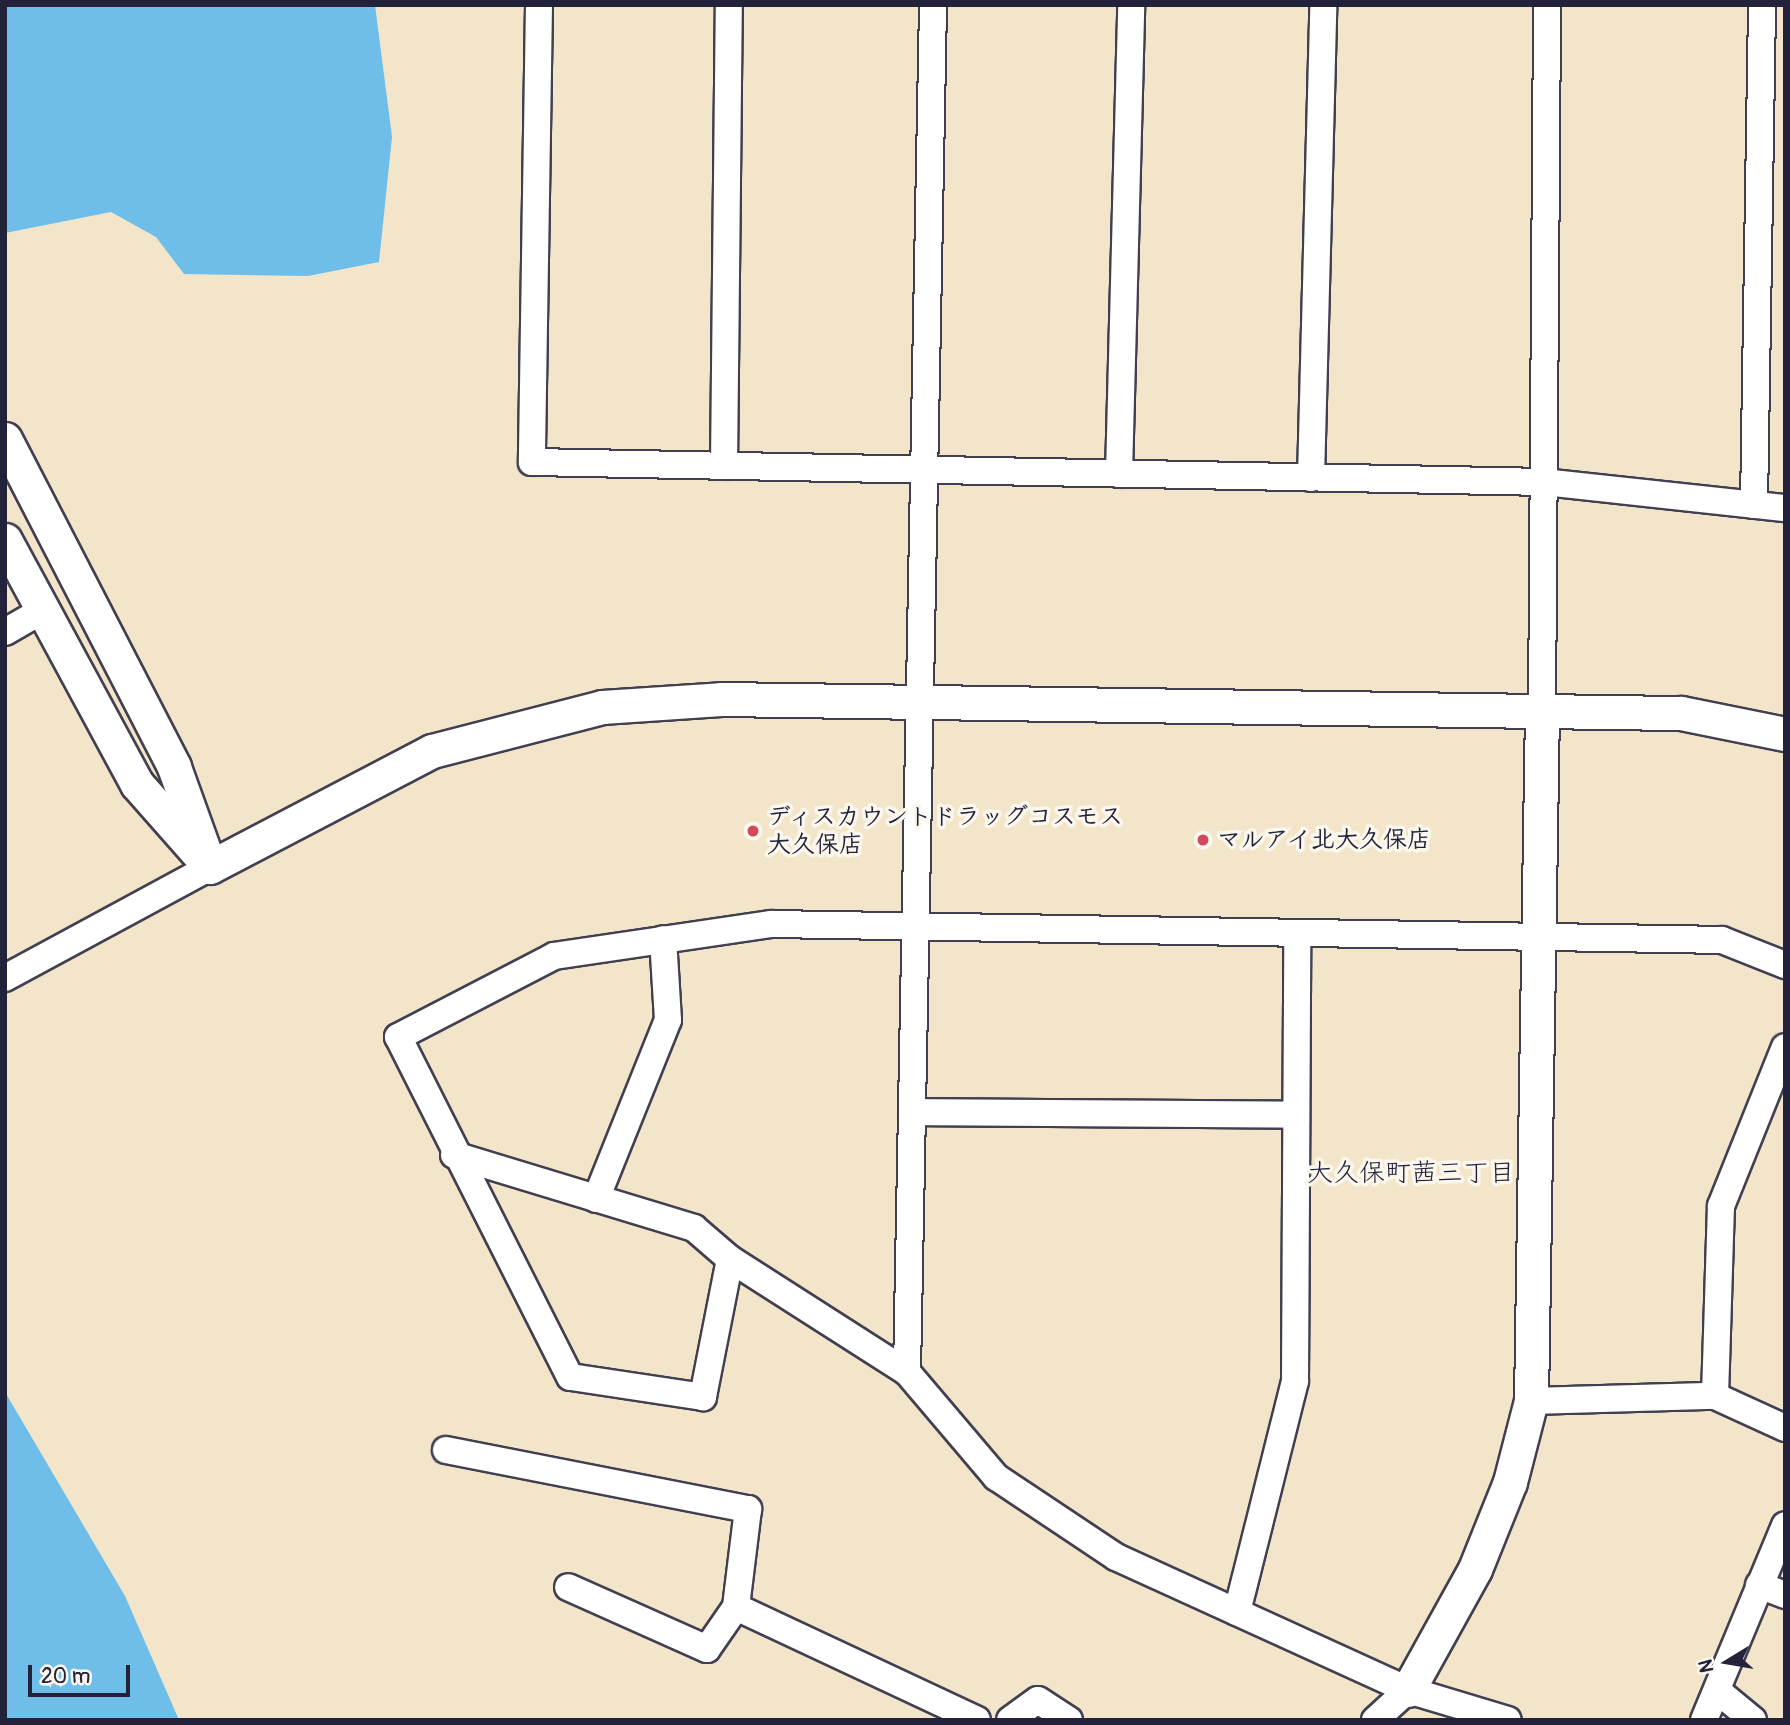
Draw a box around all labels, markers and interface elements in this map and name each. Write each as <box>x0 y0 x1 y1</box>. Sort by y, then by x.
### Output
place label: ディスカウントドラッグコスモス 大久保店 <box>767 803 1127 859</box>
marker: ディスカウントドラッグコスモス 大久保店 <box>745 823 761 839</box>
place label: マルアイ北大久保店 <box>1217 826 1433 854</box>
marker: マルアイ北大久保店 <box>1195 832 1211 848</box>
district label: 大久保町茜三丁目 <box>1307 1158 1515 1190</box>
north arrow <box>1692 1627 1762 1697</box>
scale bar <box>32 1652 133 1696</box>
text: N <box>1693 1657 1719 1675</box>
text: 20 m <box>41 1663 90 1690</box>

